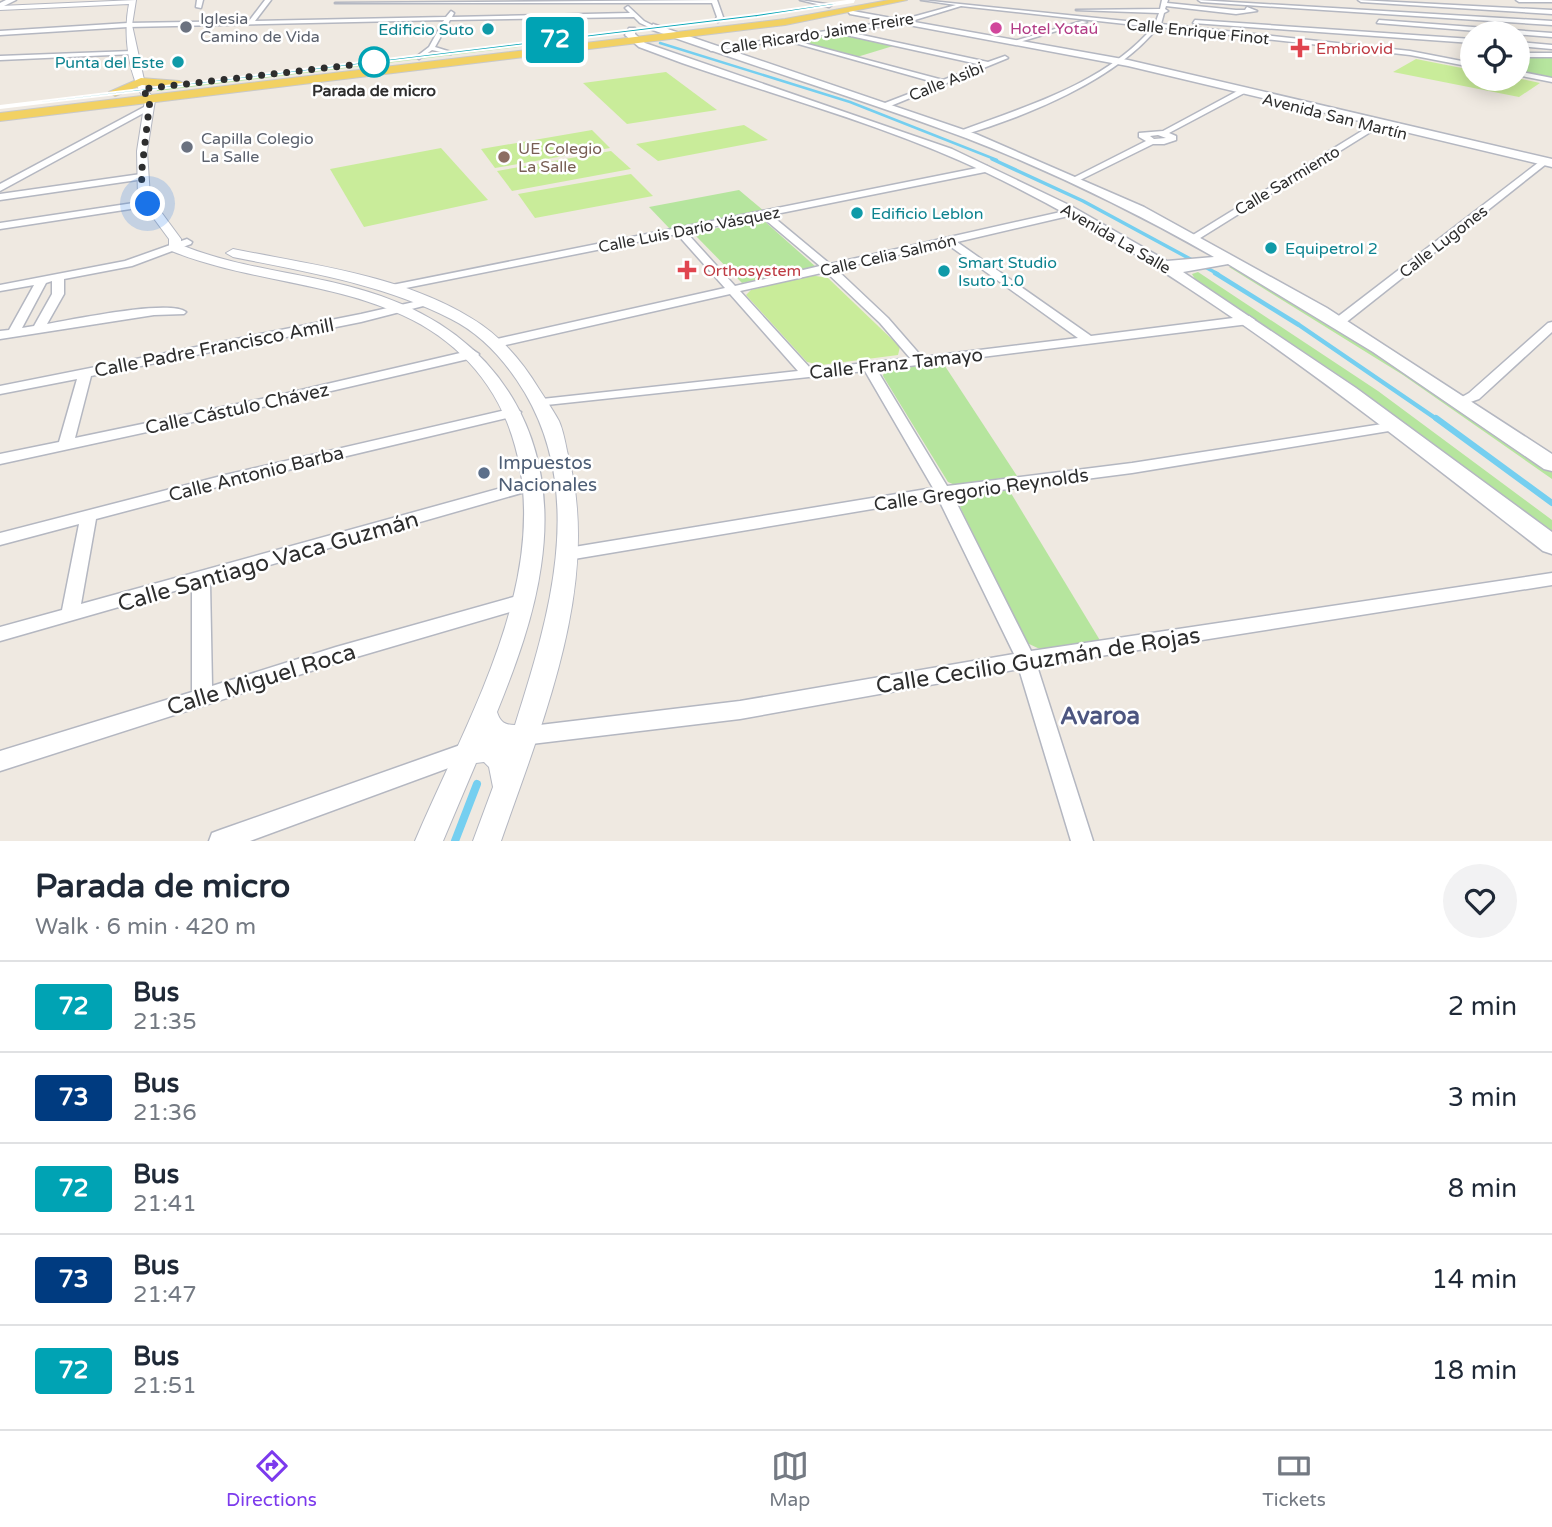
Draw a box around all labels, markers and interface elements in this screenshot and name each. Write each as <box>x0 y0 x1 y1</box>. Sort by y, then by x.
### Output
place label: Iglesia Camino de Vida <box>200 9 320 47</box>
street label: Calle Ricardo Jaime Freire <box>719 9 915 59</box>
street label: Calle Enrique Finot <box>1126 15 1270 49</box>
line badge: 72 <box>524 17 586 63</box>
marker: Iglesia Camino de Vida <box>178 19 194 35</box>
place label: Hotel Yotaú <box>1010 19 1098 39</box>
place label: Edificio Suto <box>378 20 474 40</box>
marker: Hotel Yotaú <box>988 20 1004 36</box>
marker: Edificio Suto <box>480 21 496 37</box>
map controls <box>1460 21 1530 91</box>
button: locate <box>1460 21 1530 91</box>
text: 72 <box>540 25 570 54</box>
marker: Embriovid <box>1290 38 1310 58</box>
place label: Embriovid <box>1316 39 1393 59</box>
marker: Parada de micro <box>359 47 389 77</box>
place label: Punta del Este <box>55 53 164 73</box>
marker: Punta del Este <box>170 54 186 70</box>
street label: Calle Asibi <box>906 58 987 106</box>
place label: Parada de micro <box>312 81 436 101</box>
street label: Avenida San Martín <box>1260 89 1409 145</box>
place label: Capilla Colegio La Salle <box>201 129 314 167</box>
marker: Capilla Colegio La Salle <box>179 139 195 155</box>
place label: UE Colegio La Salle <box>518 139 602 177</box>
street label: Calle Sarmiento <box>1231 142 1344 220</box>
marker: UE Colegio La Salle <box>496 149 512 165</box>
your location <box>130 186 165 221</box>
street label: Avenida La Salle <box>1057 199 1174 279</box>
street label: Calle Lugones <box>1395 201 1492 282</box>
street label: Calle Luis Darío Vásquez <box>597 203 782 257</box>
place label: Edificio Leblon <box>871 204 983 224</box>
marker: Edificio Leblon <box>849 205 865 221</box>
street label: Calle Celia Salmón <box>818 231 958 281</box>
place label: Equipetrol 2 <box>1285 239 1378 259</box>
marker: Equipetrol 2 <box>1263 240 1279 256</box>
place label: Smart Studio Isuto 1.0 <box>958 253 1057 291</box>
marker: Orthosystem <box>677 260 697 280</box>
place label: Orthosystem <box>703 261 801 281</box>
marker: Smart Studio Isuto 1.0 <box>936 263 952 279</box>
street label: Calle Padre Francisco Amill <box>93 314 336 382</box>
street label: Calle Franz Tamayo <box>808 344 984 384</box>
street label: Calle Cástulo Chávez <box>143 379 331 439</box>
street label: Calle Antonio Barba <box>166 442 346 506</box>
place label: Impuestos Nacionales <box>498 452 597 496</box>
street label: Calle Gregorio Reynolds <box>872 464 1090 516</box>
marker: Impuestos Nacionales <box>476 465 492 481</box>
street label: Calle Santiago Vaca Guzmán <box>115 506 422 618</box>
street label: Calle Cecilio Guzmán de Rojas <box>874 622 1202 700</box>
street label: Calle Miguel Roca <box>164 638 359 722</box>
district label: Avaroa <box>1060 702 1140 731</box>
button: heart <box>1443 864 1517 938</box>
text: Parada de micro <box>35 867 290 906</box>
text: Walk · 6 min · 420 m <box>35 913 256 941</box>
text: Bus <box>133 977 179 1008</box>
text: 2 min <box>1448 991 1517 1022</box>
text: 72 <box>58 992 89 1021</box>
text: 21:35 <box>133 1008 197 1036</box>
text: Bus <box>133 1068 179 1099</box>
text: 3 min <box>1448 1082 1517 1113</box>
text: 73 <box>58 1083 89 1112</box>
text: 21:36 <box>133 1099 197 1127</box>
text: Bus <box>133 1159 179 1190</box>
text: 8 min <box>1448 1173 1517 1204</box>
text: 72 <box>58 1174 89 1203</box>
text: 21:41 <box>133 1190 197 1218</box>
text: Bus <box>133 1250 179 1281</box>
text: 14 min <box>1431 1264 1517 1295</box>
text: 73 <box>58 1265 89 1294</box>
text: 21:47 <box>133 1281 197 1309</box>
text: Bus <box>133 1341 179 1372</box>
text: 18 min <box>1431 1355 1517 1386</box>
text: 72 <box>58 1356 89 1385</box>
text: 21:51 <box>133 1372 197 1400</box>
tab: Directions <box>226 1447 317 1511</box>
tab: Map <box>769 1447 810 1511</box>
tab: Tickets <box>1262 1447 1326 1511</box>

